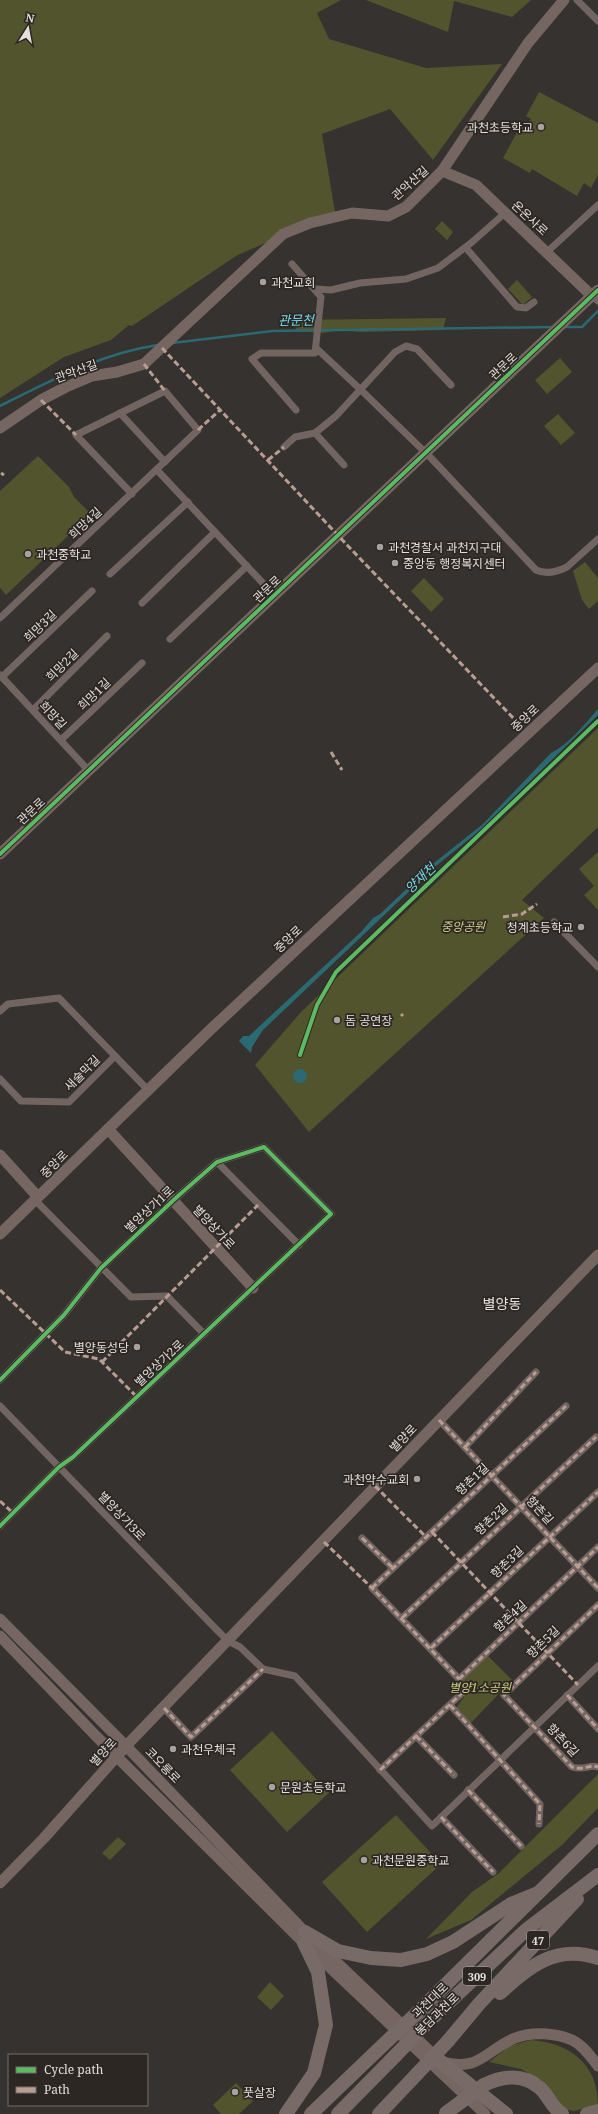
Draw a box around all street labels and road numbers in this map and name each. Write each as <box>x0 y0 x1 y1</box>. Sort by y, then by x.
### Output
street label: 관악산길 <box>388 162 432 204</box>
street label: 온온사로 <box>508 197 552 239</box>
street label: 관문로 <box>485 348 521 384</box>
street label: 관악산길 <box>52 355 100 387</box>
street label: 희망4길 <box>65 503 105 543</box>
street label: 관문로 <box>249 571 285 607</box>
street label: 희망3길 <box>20 606 60 646</box>
street label: 희망2길 <box>42 645 82 685</box>
street label: 희망1길 <box>74 674 114 714</box>
street label: 희망길 <box>35 697 71 733</box>
street label: 중앙로 <box>507 700 543 736</box>
street label: 관문로 <box>13 793 49 829</box>
street label: 중앙로 <box>270 921 306 957</box>
street label: 새술막길 <box>60 1051 104 1095</box>
street label: 중앙로 <box>36 1146 72 1182</box>
street label: 별양상가1로 <box>121 1182 177 1236</box>
street label: 별양상가로 <box>189 1201 239 1253</box>
street label: 별양상가2로 <box>131 1336 187 1390</box>
street label: 별양로 <box>385 1420 421 1456</box>
street label: 향촌1길 <box>452 1459 492 1499</box>
street label: 별양상가3로 <box>94 1488 150 1544</box>
street label: 향촌길 <box>522 1492 558 1528</box>
street label: 향촌2길 <box>471 1499 511 1539</box>
street label: 향촌3길 <box>487 1542 527 1582</box>
street label: 향촌4길 <box>490 1596 530 1636</box>
street label: 향촌5길 <box>523 1622 563 1662</box>
street label: 향촌6길 <box>543 1720 583 1760</box>
street label: 별양로 <box>86 1734 120 1770</box>
street label: 코오롱로 <box>142 1743 184 1787</box>
road number: 47 <box>527 1931 549 1949</box>
road number: 309 <box>463 1967 491 1985</box>
street label: 과천대로 <box>408 1979 452 2021</box>
street label: 봉담과천로 <box>411 1989 463 2039</box>

